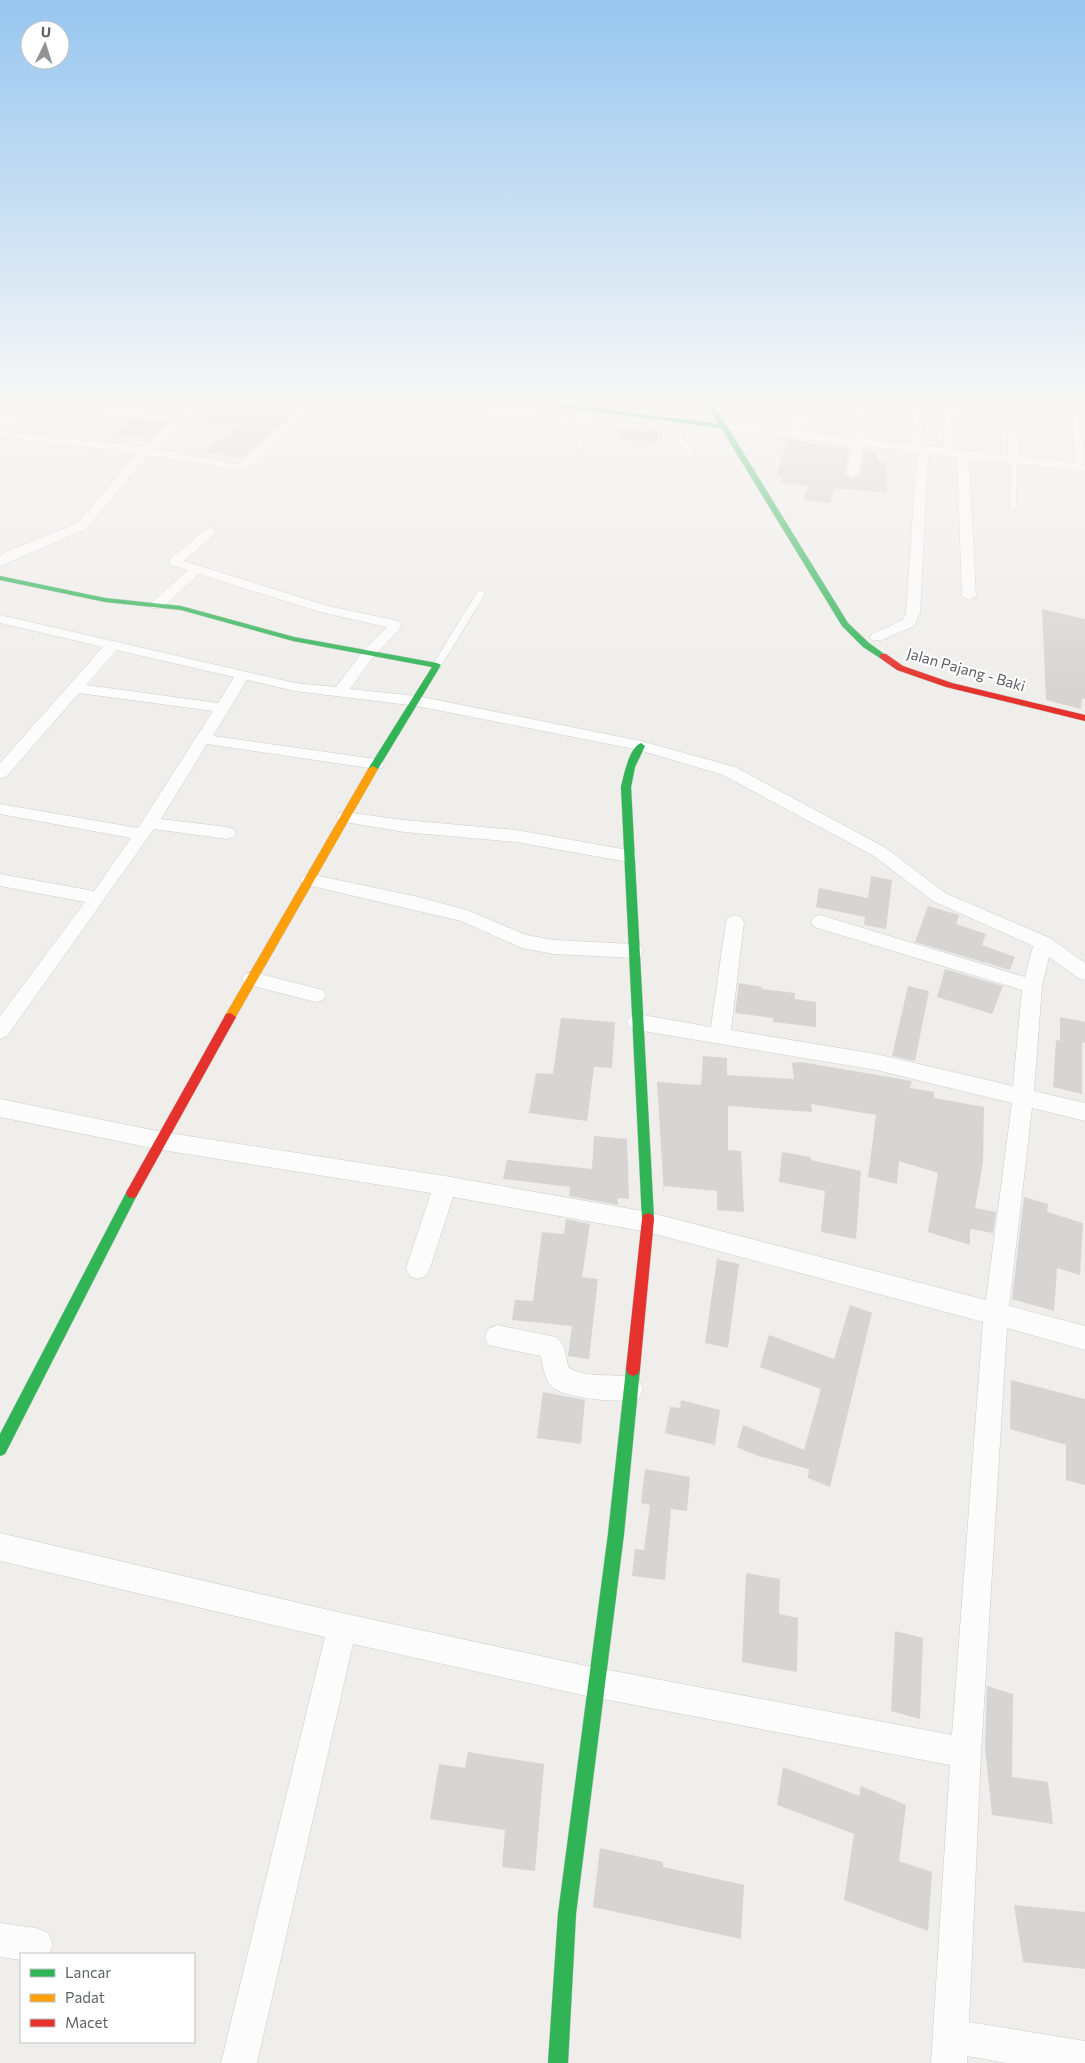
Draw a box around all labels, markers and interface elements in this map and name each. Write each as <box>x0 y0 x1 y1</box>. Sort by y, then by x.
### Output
north arrow <box>20 20 70 70</box>
text: U <box>40 23 52 40</box>
street label: Jalan Pajang - Baki <box>905 643 1028 695</box>
legend <box>20 1953 195 2043</box>
text: Lancar <box>65 1963 111 1981</box>
text: Padat <box>65 1988 105 2006</box>
text: Macet <box>65 2013 108 2031</box>

